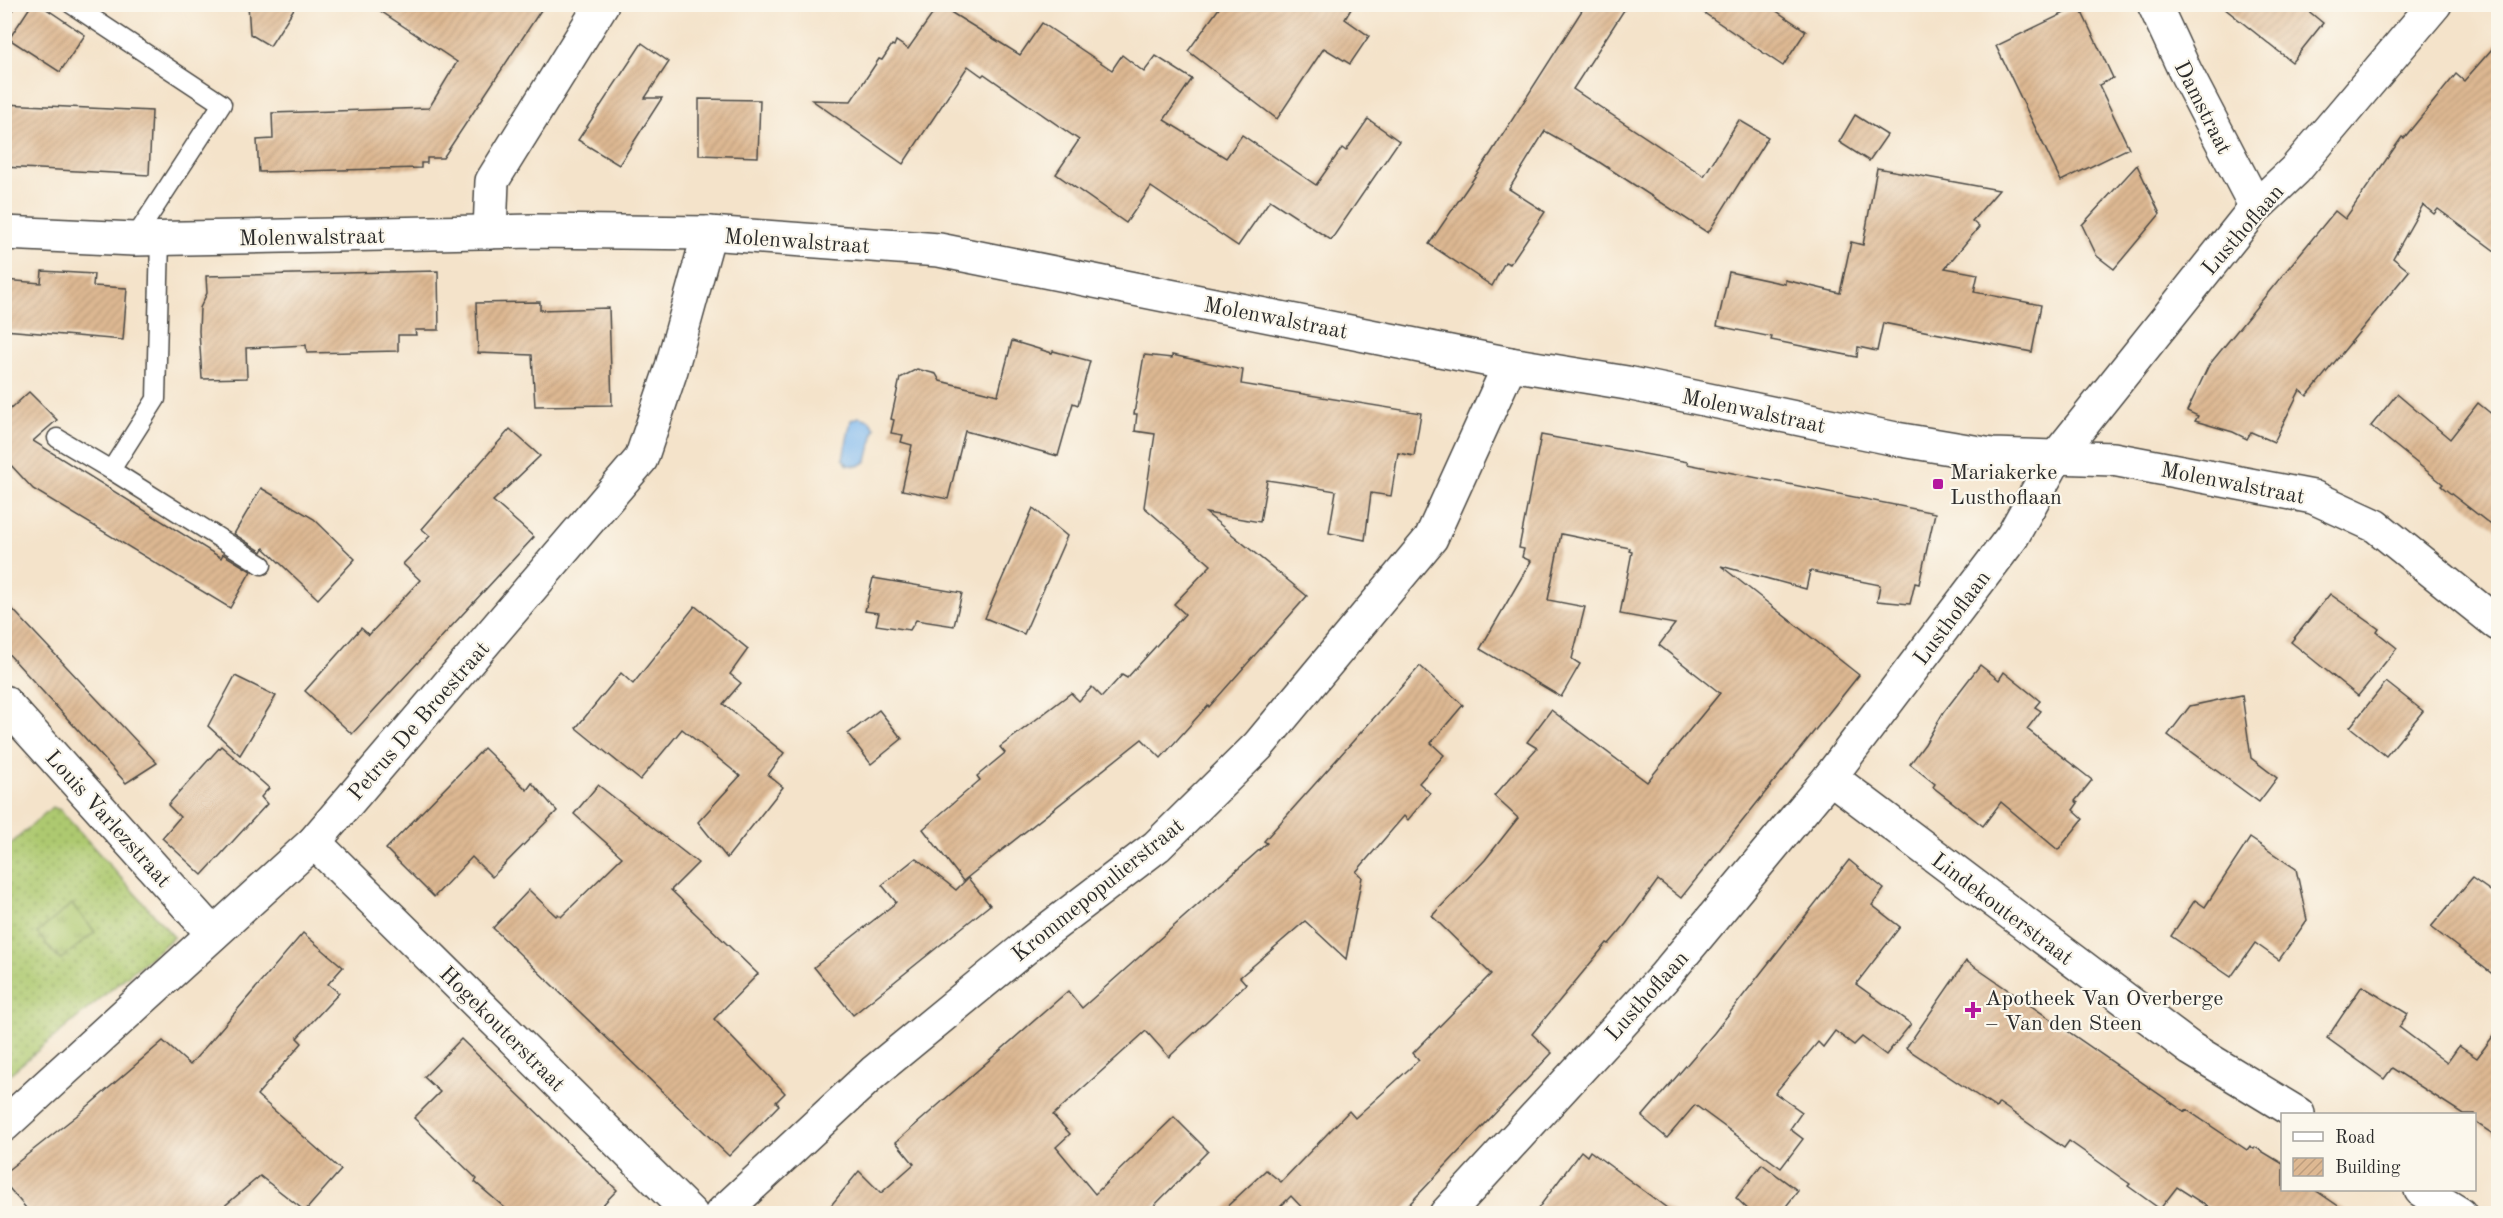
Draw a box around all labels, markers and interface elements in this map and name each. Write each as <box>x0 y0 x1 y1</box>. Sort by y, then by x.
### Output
street label: Damstraat <box>2169 58 2235 158</box>
street label: Lusthoflaan <box>2198 181 2289 280</box>
street label: Molenwalstraat <box>239 226 385 250</box>
street label: Molenwalstraat <box>723 226 871 258</box>
street label: Molenwalstraat <box>1202 294 1349 344</box>
street label: Molenwalstraat <box>1680 386 1827 438</box>
street label: Molenwalstraat <box>2159 459 2306 509</box>
place label: Mariakerke Lusthoflaan <box>1950 462 2062 509</box>
marker: Mariakerke Lusthoflaan <box>1931 477 1945 491</box>
street label: Lusthoflaan <box>1910 567 1995 670</box>
street label: Petrus De Broestraat <box>345 638 494 805</box>
street label: Louis Varlezstraat <box>41 747 174 892</box>
street label: Krommepopulierstraat <box>1008 815 1188 966</box>
street label: Lindekouterstraat <box>1927 849 2077 970</box>
street label: Lusthoflaan <box>1602 947 1693 1045</box>
street label: Hogekouterstraat <box>435 963 568 1096</box>
place label: Apotheek Van Overberge – Van den Steen <box>1985 988 2223 1035</box>
marker: Apotheek Van Overberge – Van den Steen <box>1966 1003 1980 1017</box>
legend <box>2281 1113 2476 1191</box>
text: Road <box>2335 1129 2375 1147</box>
text: Building <box>2335 1159 2401 1177</box>

